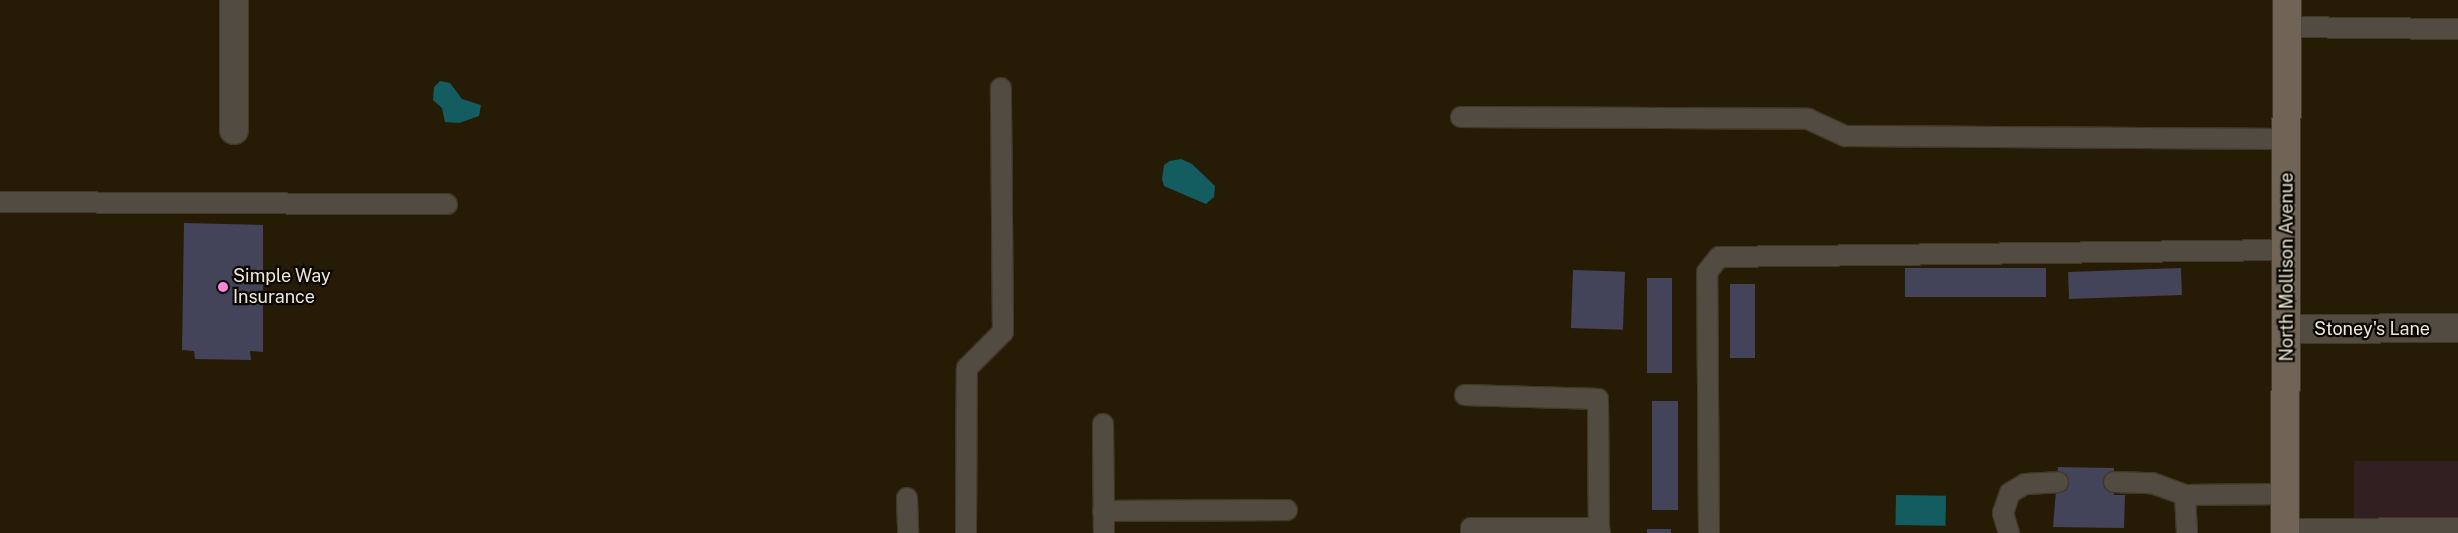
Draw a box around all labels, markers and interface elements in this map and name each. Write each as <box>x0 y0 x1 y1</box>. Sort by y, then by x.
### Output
street label: North Mollison Avenue <box>2276 172 2298 362</box>
place label: Simple Way Insurance <box>233 266 331 308</box>
marker: Simple Way Insurance <box>217 281 229 293</box>
street label: Stoney's Lane <box>2314 318 2430 340</box>

